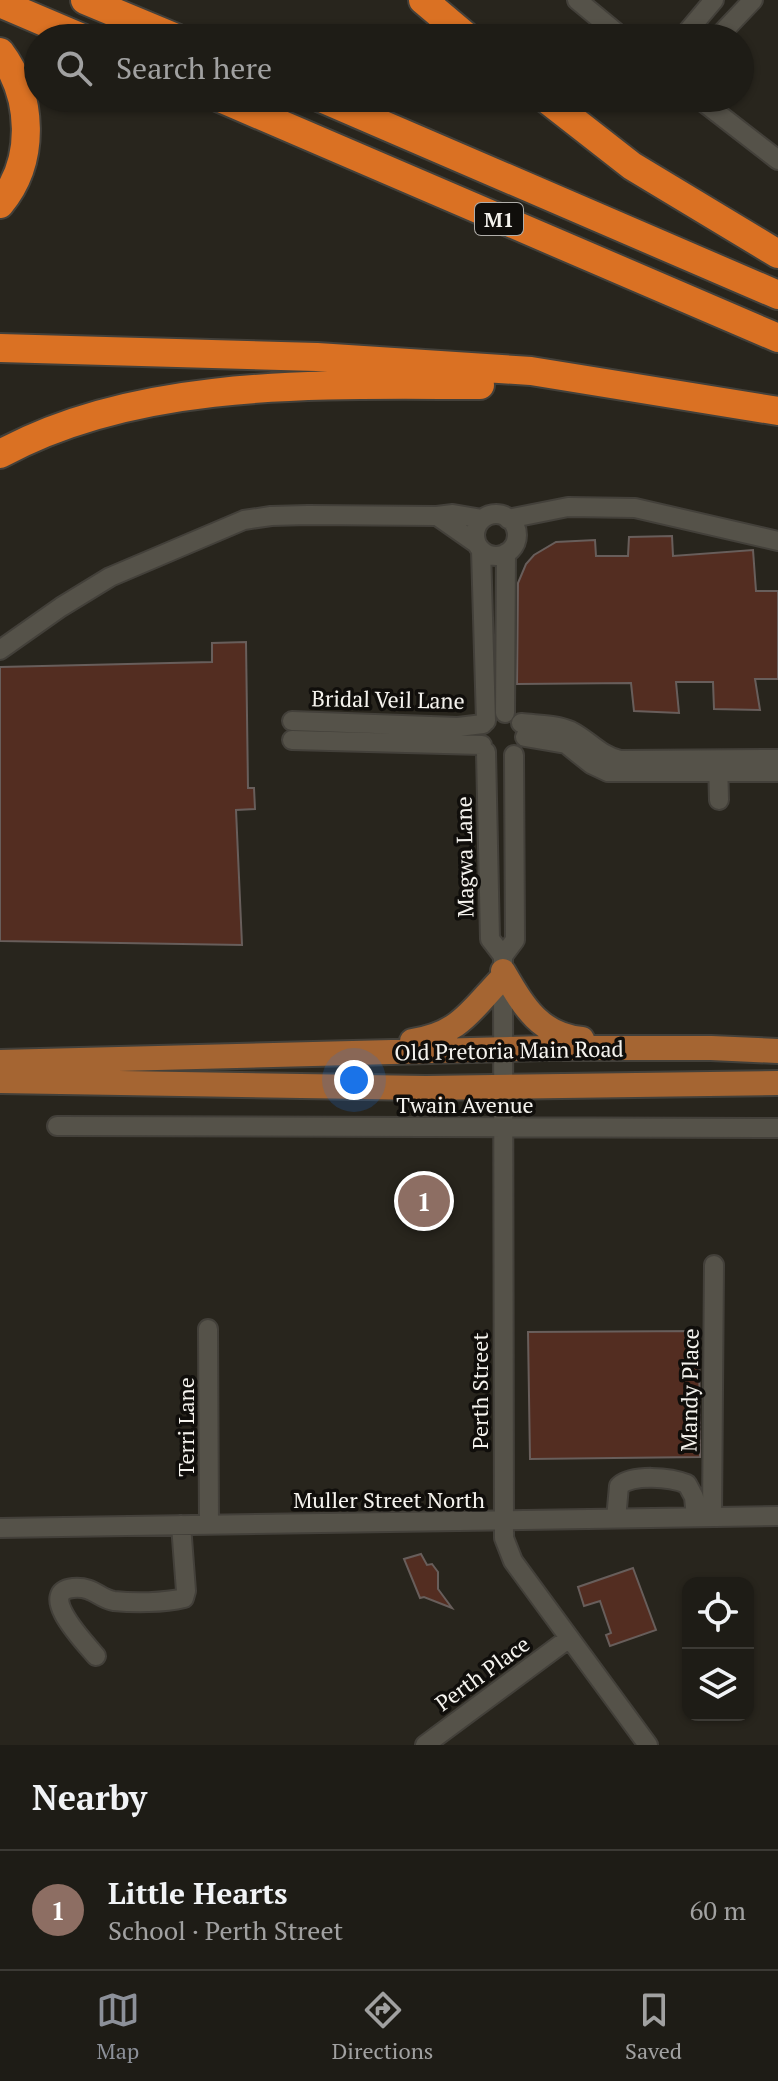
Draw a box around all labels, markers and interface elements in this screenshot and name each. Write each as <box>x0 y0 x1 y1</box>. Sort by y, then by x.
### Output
search box <box>24 24 754 112</box>
icon: search <box>52 46 96 90</box>
text: Search here <box>116 48 272 88</box>
road number: M1 <box>475 203 523 235</box>
street label: Bridal Veil Lane <box>311 683 465 715</box>
street label: Magwa Lane <box>448 796 480 918</box>
street label: Old Pretoria Main Road <box>394 1034 624 1066</box>
your location <box>334 1060 374 1100</box>
street label: Twain Avenue <box>396 1090 534 1119</box>
pin: 1 <box>398 1171 450 1231</box>
street label: Mandy Place <box>673 1328 705 1452</box>
street label: Perth Street <box>465 1332 494 1450</box>
street label: Terri Lane <box>171 1377 200 1477</box>
street label: Muller Street North <box>293 1485 485 1514</box>
map controls <box>682 1577 754 1721</box>
button: locate <box>682 1577 754 1649</box>
street label: Perth Place <box>429 1629 535 1717</box>
button: layers <box>682 1649 754 1721</box>
text: Nearby <box>32 1775 147 1820</box>
text: Little Hearts <box>108 1873 288 1913</box>
text: 1 <box>51 1893 65 1927</box>
text: 60 m <box>690 1893 746 1927</box>
text: School · Perth Street <box>108 1913 343 1947</box>
tab: Map <box>96 1988 140 2065</box>
tab: Directions <box>332 1988 433 2065</box>
tab: Saved <box>625 1988 682 2065</box>

